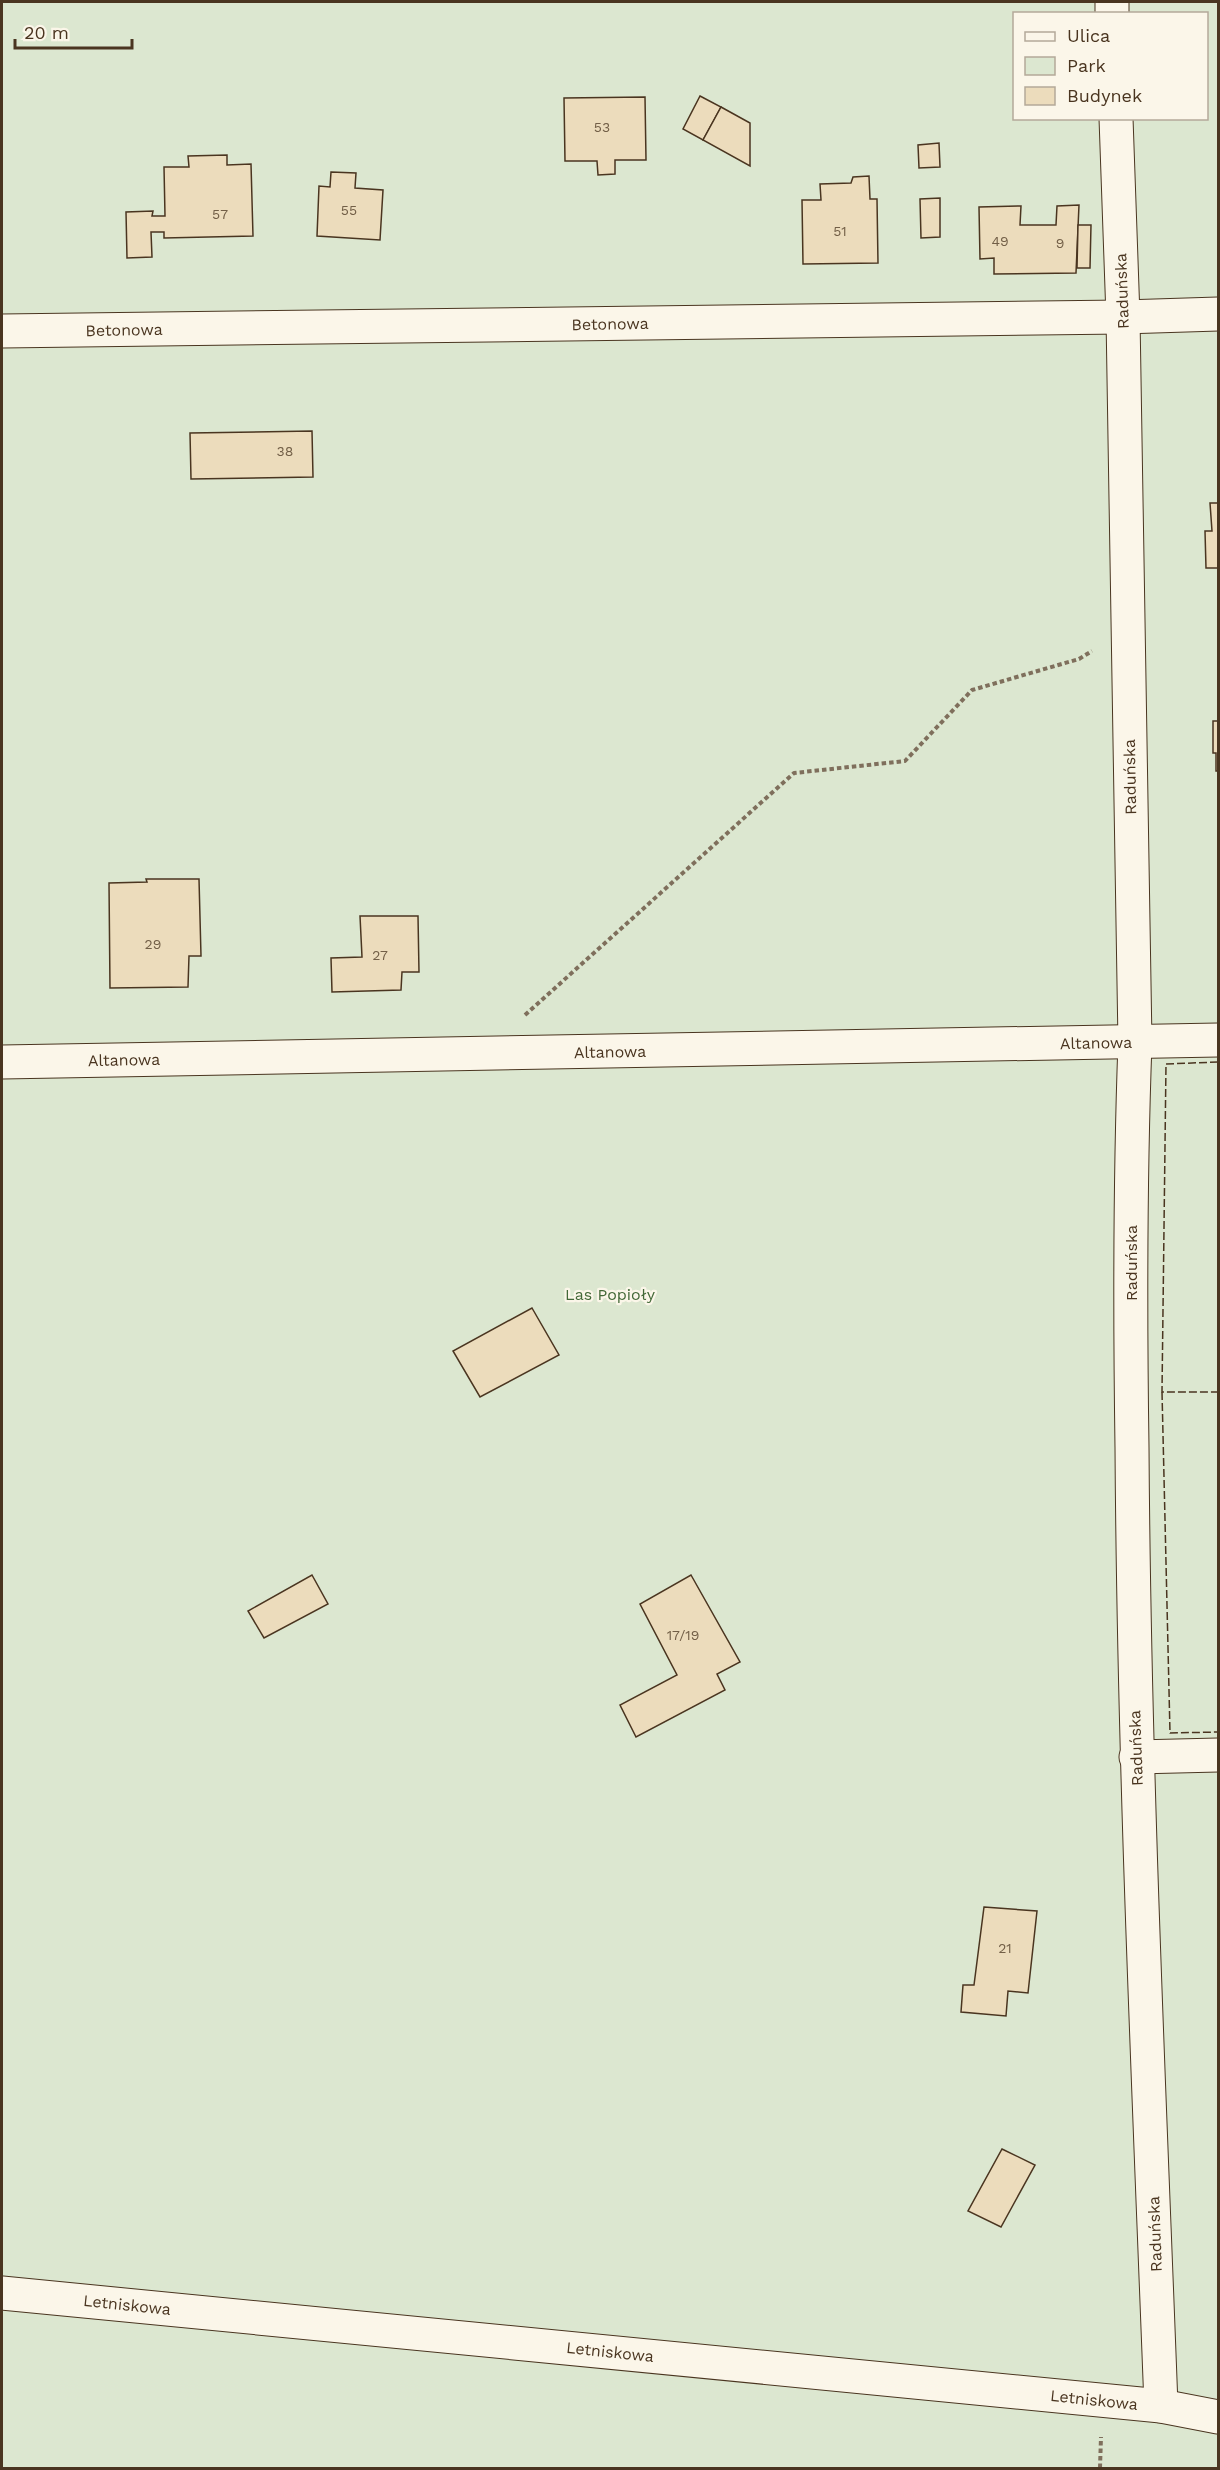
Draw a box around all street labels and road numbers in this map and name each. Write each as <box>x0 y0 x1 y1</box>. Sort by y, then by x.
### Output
street label: Raduńska <box>1111 253 1133 329</box>
street label: Betonowa <box>571 314 649 334</box>
street label: Betonowa <box>85 320 163 340</box>
street label: Raduńska <box>1120 739 1140 815</box>
street label: Altanowa <box>1060 1033 1132 1053</box>
street label: Altanowa <box>574 1042 646 1062</box>
street label: Altanowa <box>88 1050 160 1070</box>
street label: Raduńska <box>1122 1225 1141 1301</box>
street label: Raduńska <box>1125 1710 1147 1786</box>
street label: Raduńska <box>1144 2196 1166 2272</box>
street label: Letniskowa <box>82 2291 172 2319</box>
street label: Letniskowa <box>565 2338 655 2366</box>
street label: Letniskowa <box>1049 2386 1139 2414</box>

